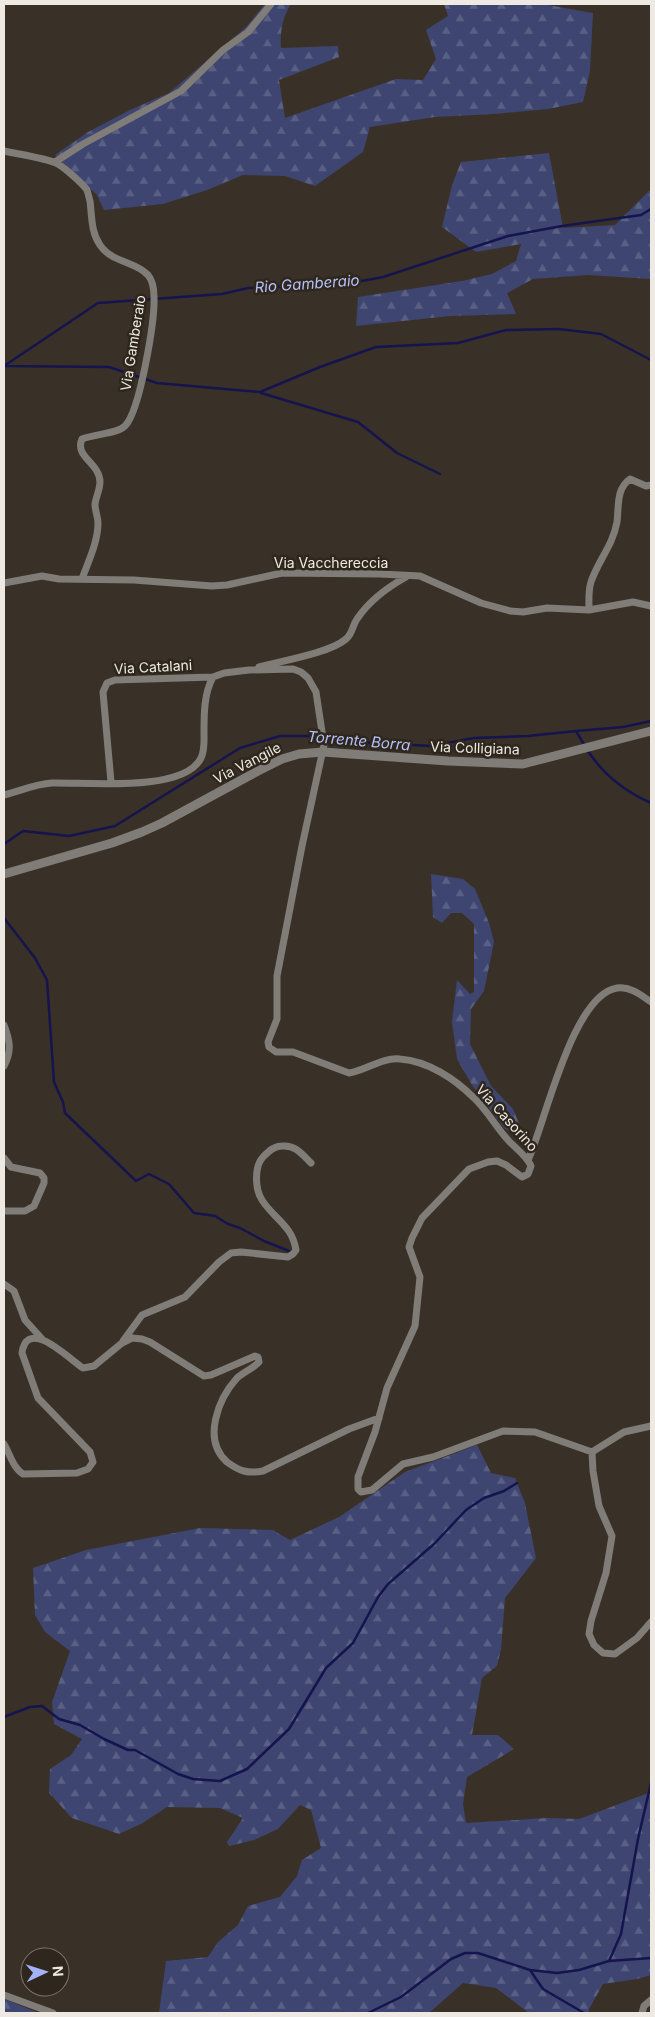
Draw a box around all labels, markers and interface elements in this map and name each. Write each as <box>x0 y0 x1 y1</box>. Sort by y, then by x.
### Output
water label: Rio Gamberaio <box>254 270 360 297</box>
street label: Via Gamberaio <box>117 294 148 392</box>
street label: Via Vacchereccia <box>274 554 388 571</box>
street label: Via Catalani <box>113 656 193 677</box>
water label: Torrente Borra <box>307 727 411 754</box>
street label: Via Colligiana <box>430 737 520 758</box>
street label: Via Vangile <box>210 738 283 787</box>
street label: Via Casorino <box>473 1081 542 1155</box>
north arrow <box>20 1947 70 1997</box>
text: N <box>50 1965 67 1977</box>

